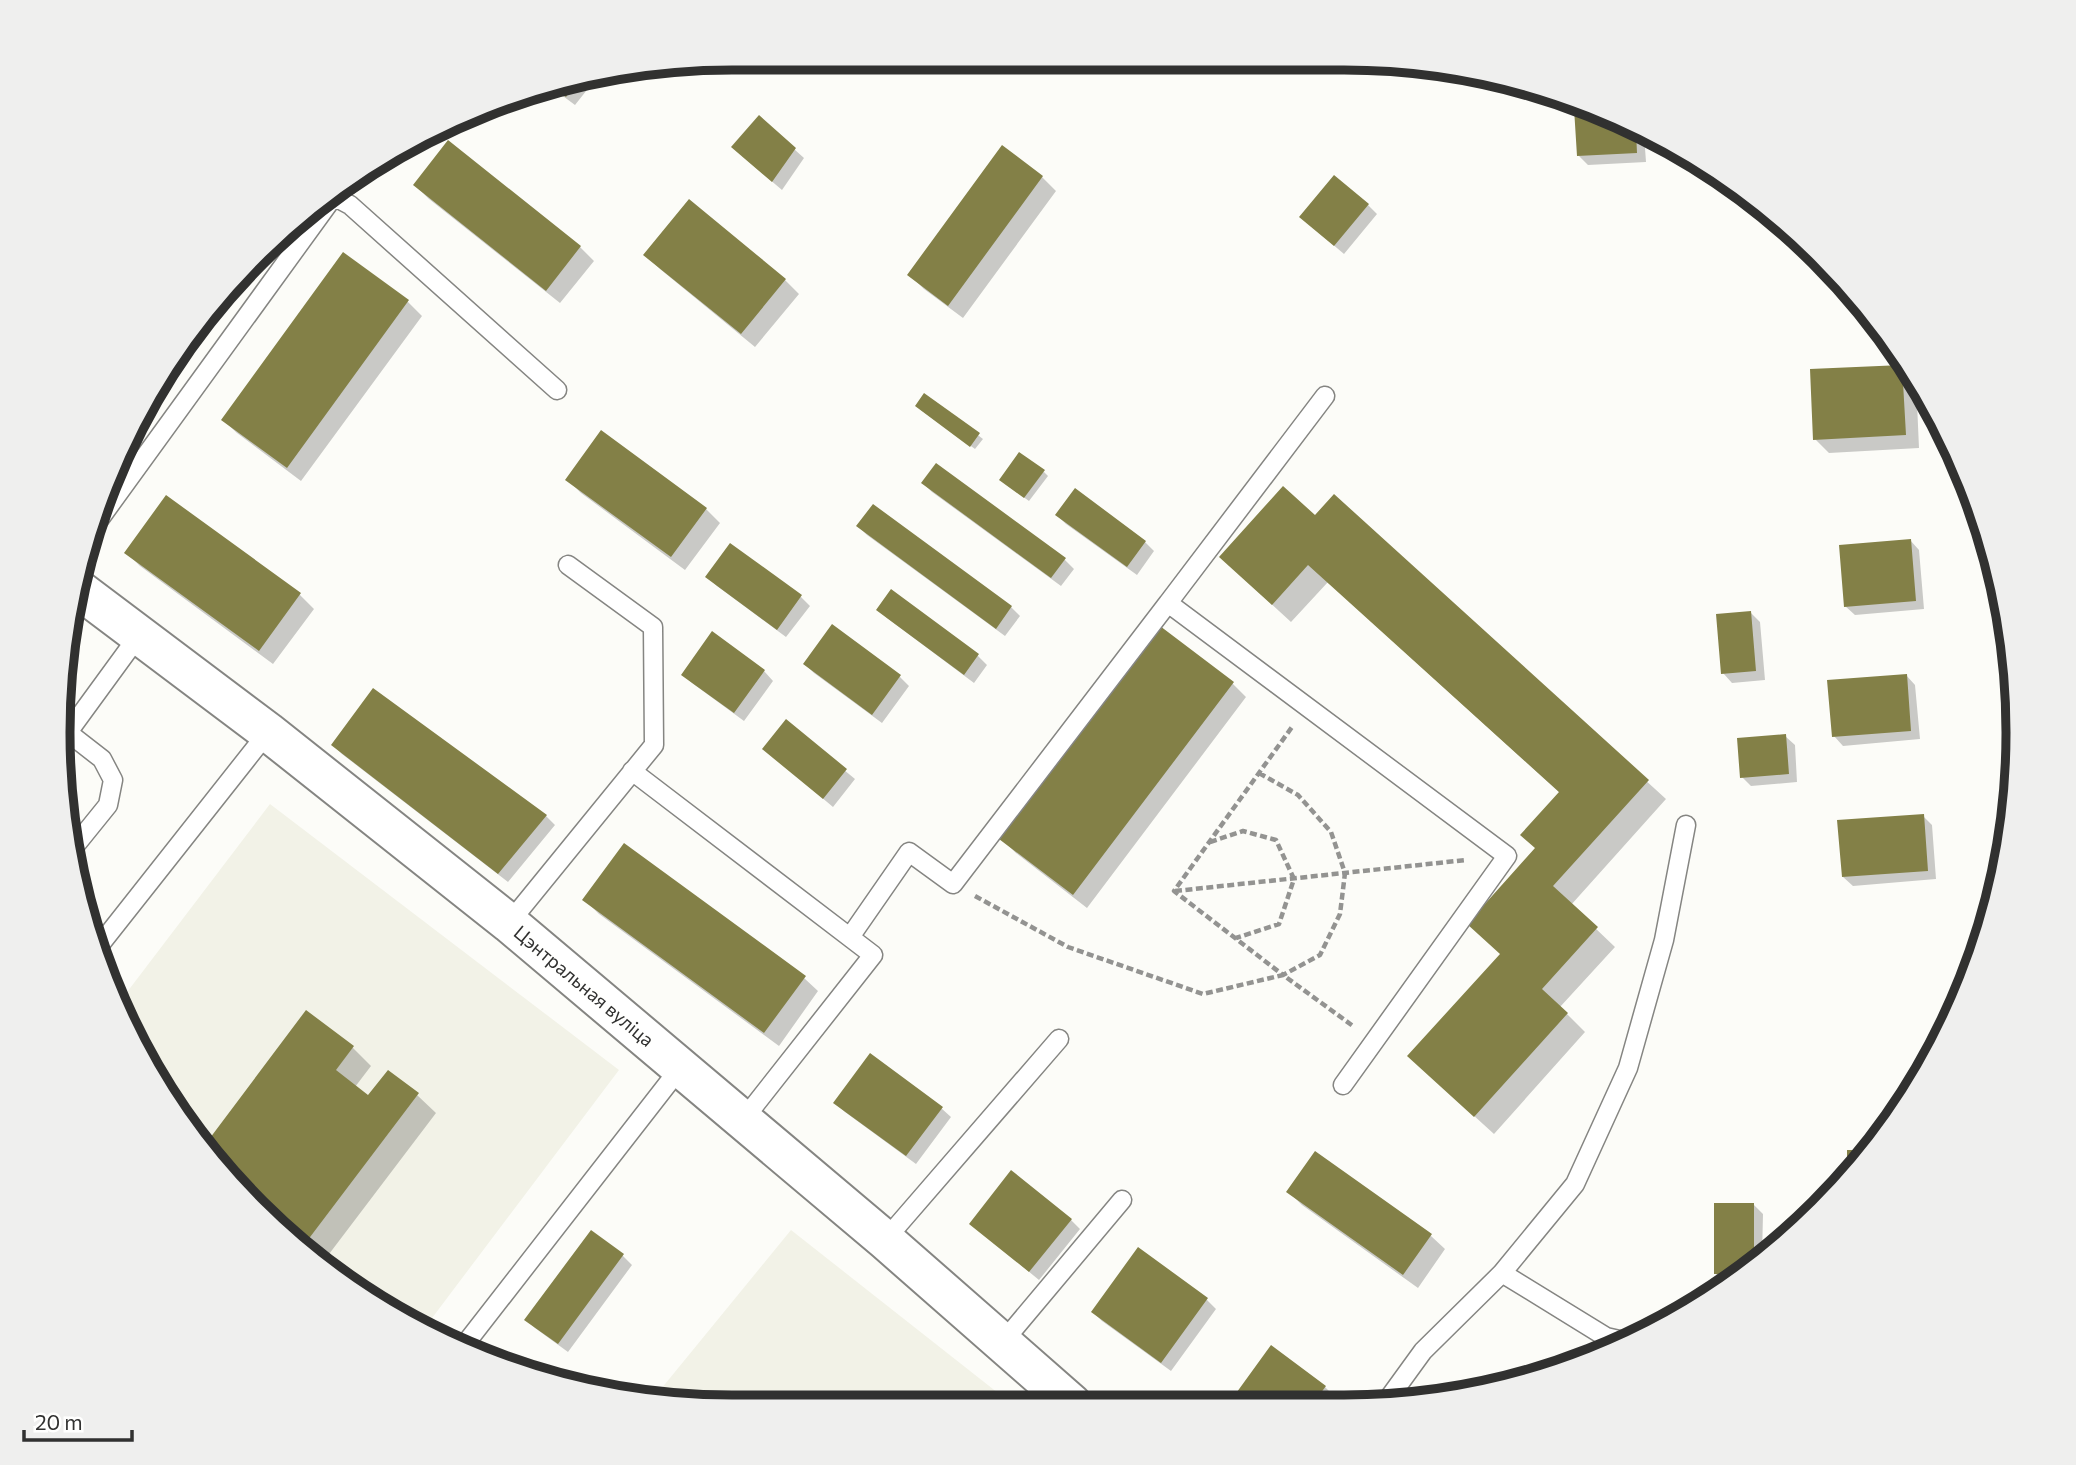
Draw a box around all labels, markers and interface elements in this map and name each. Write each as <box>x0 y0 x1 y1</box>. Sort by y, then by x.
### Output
street label: Цэнтральная вуліца <box>510 920 659 1051</box>
scale bar <box>24 1398 133 1442</box>
text: 20 m <box>35 1409 83 1434</box>

